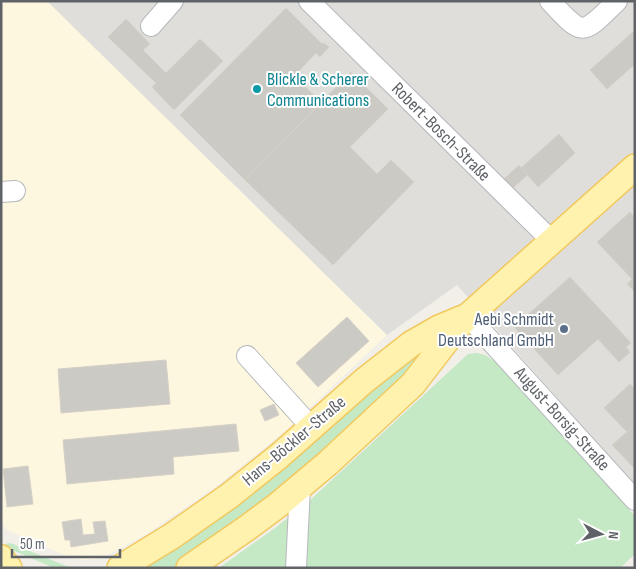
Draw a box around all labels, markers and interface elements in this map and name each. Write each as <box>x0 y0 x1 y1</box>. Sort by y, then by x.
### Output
place label: Blickle & Scherer Communications <box>267 69 369 111</box>
street label: Robert-Bosch-Straße <box>387 78 495 186</box>
marker: Blickle & Scherer Communications <box>251 83 263 95</box>
place label: Aebi Schmidt Deutschland GmbH <box>438 309 554 351</box>
marker: Aebi Schmidt Deutschland GmbH <box>558 323 570 335</box>
street label: August-Borsig-Straße <box>509 362 614 475</box>
street label: Hans-Böckler-Straße <box>238 392 350 490</box>
north arrow <box>576 509 626 559</box>
scale bar <box>12 526 120 558</box>
text: N <box>605 531 622 540</box>
text: 50 m <box>20 535 45 554</box>

